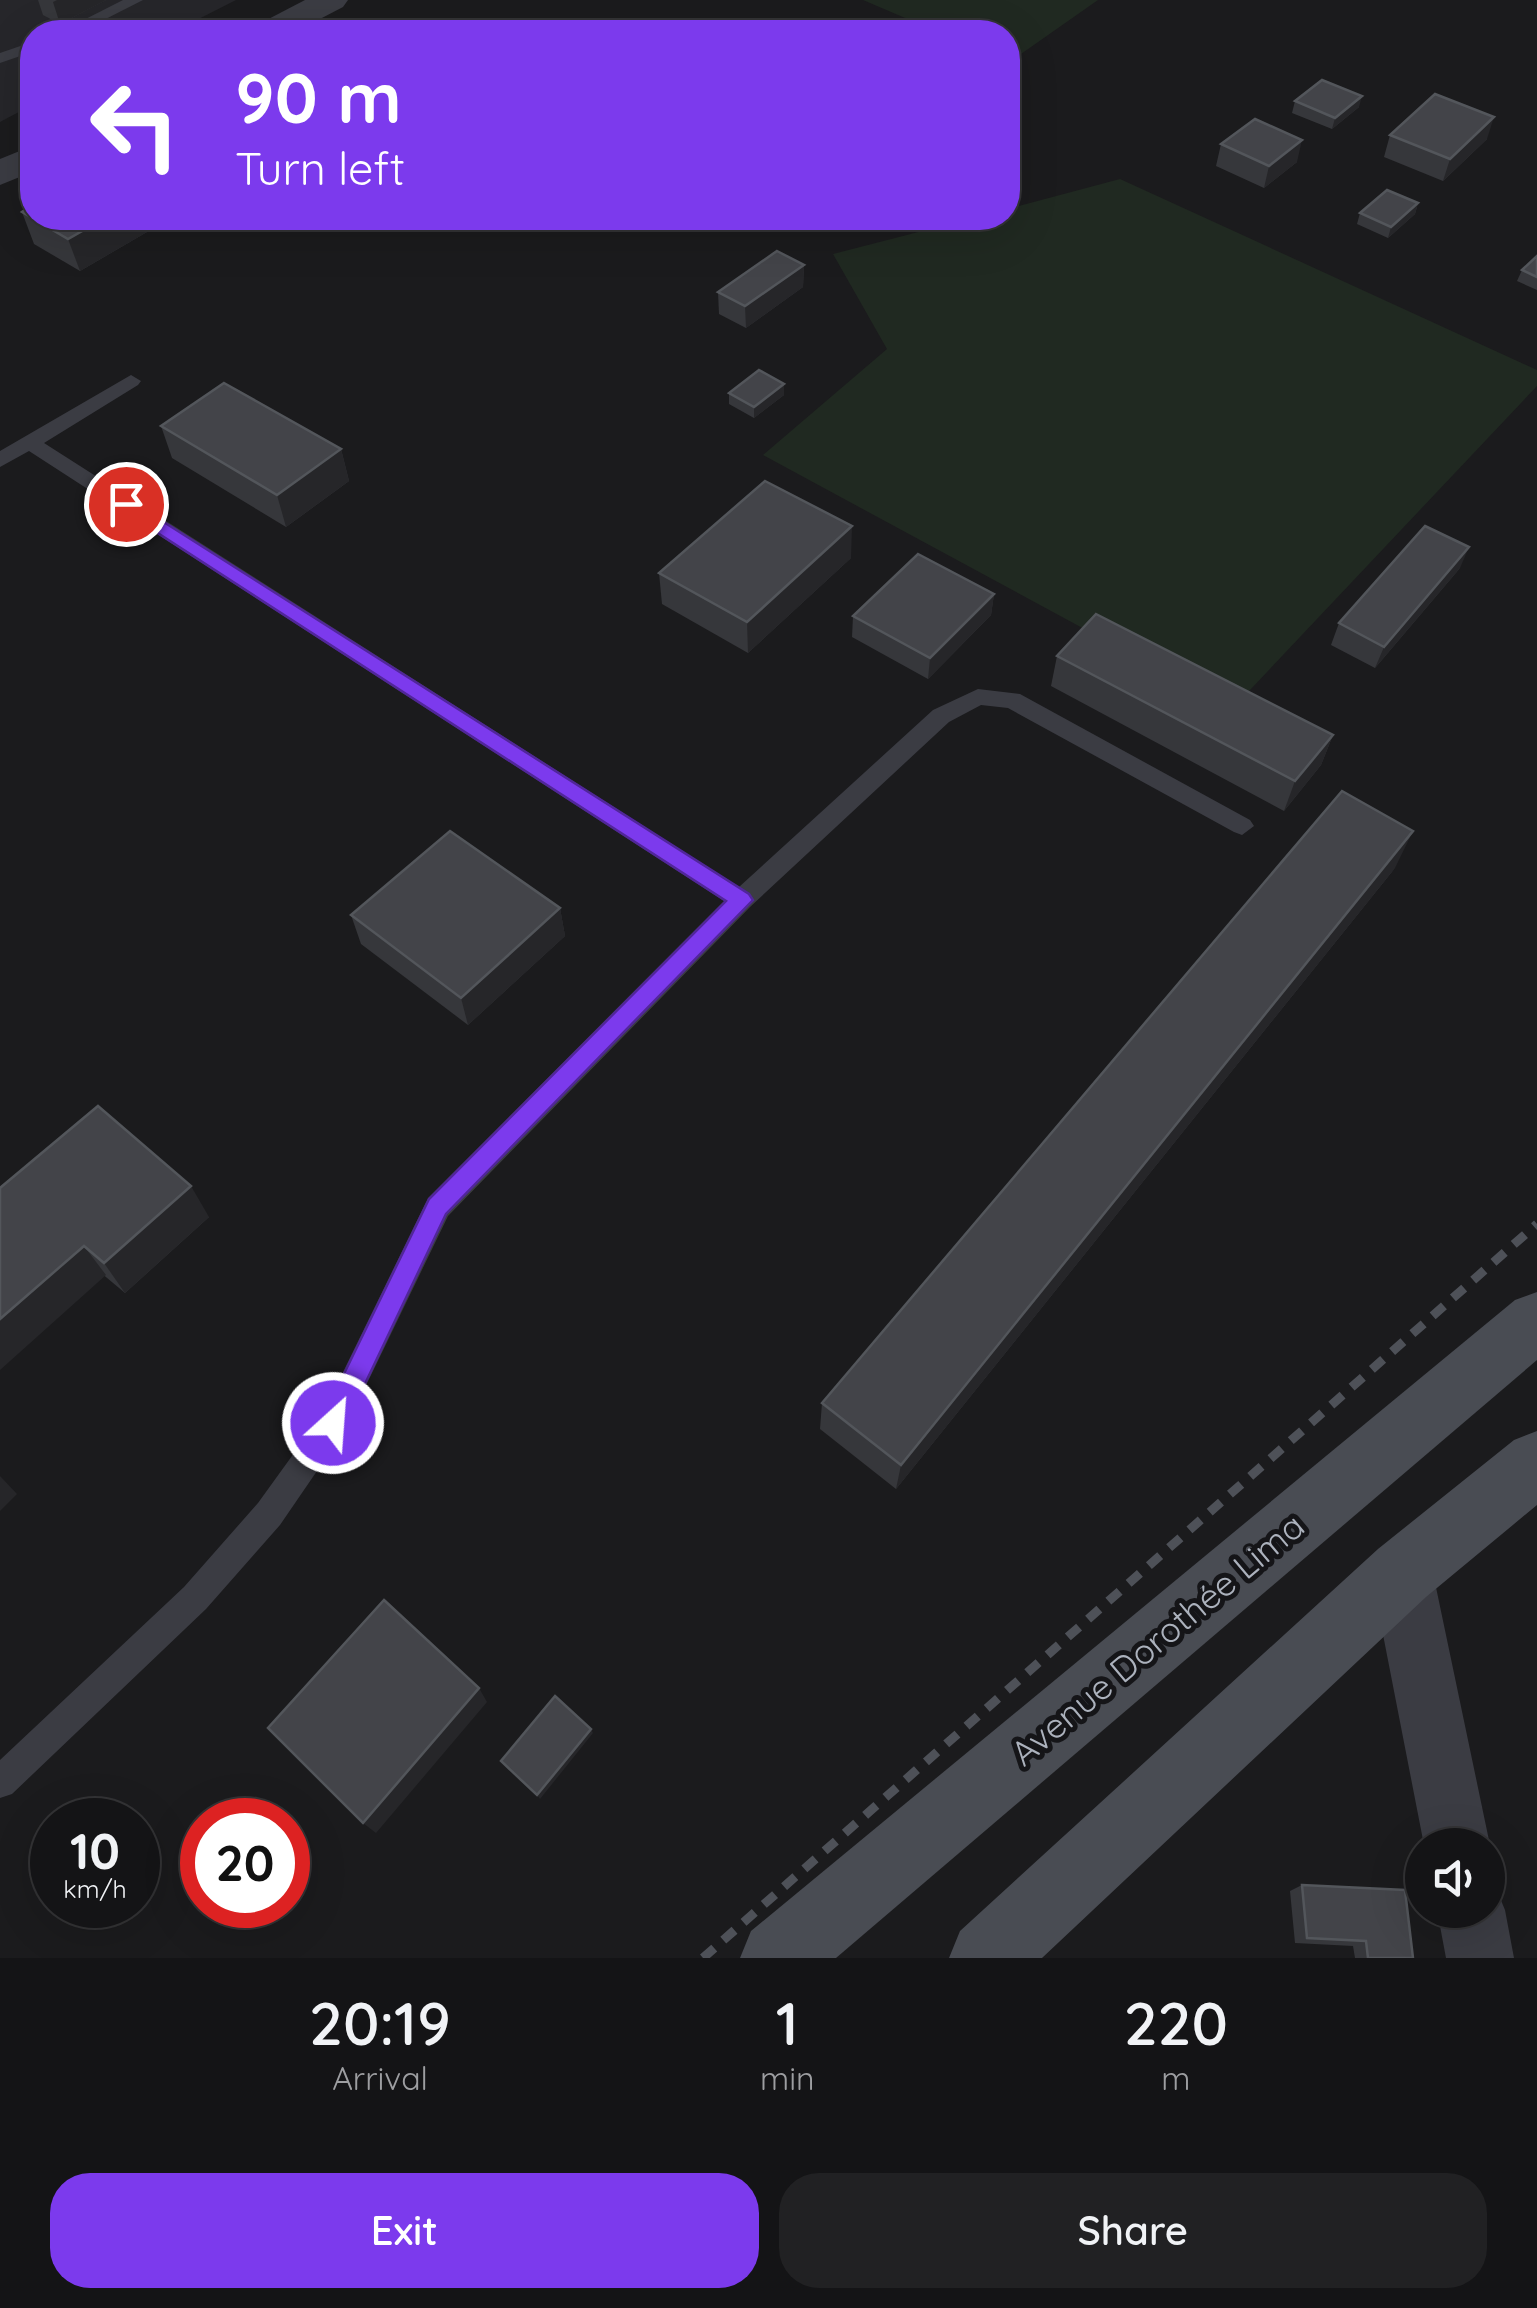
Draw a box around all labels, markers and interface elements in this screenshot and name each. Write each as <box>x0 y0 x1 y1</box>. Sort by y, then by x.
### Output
text: 90 m <box>235 53 402 141</box>
icon: left <box>70 60 200 190</box>
text: Turn left <box>235 140 405 196</box>
pin <box>84 462 169 547</box>
icon: arrive <box>99 477 154 532</box>
position arrow <box>281 1371 385 1475</box>
street label: Avenue Dorothée Lima <box>1001 1503 1313 1775</box>
speed limit sign: 20 <box>180 1798 310 1928</box>
text: 10 <box>70 1819 120 1882</box>
map controls <box>1405 1828 1505 1928</box>
button: sound <box>1405 1828 1505 1928</box>
text: km/h <box>63 1873 127 1904</box>
text: 20:19 <box>309 1985 451 2060</box>
text: 1 <box>776 1985 799 2060</box>
text: 220 <box>1124 1985 1228 2060</box>
text: Arrival <box>332 2058 428 2098</box>
text: min <box>760 2058 815 2098</box>
text: m <box>1161 2058 1190 2098</box>
button: Exit <box>50 2173 759 2288</box>
button: Share <box>779 2173 1487 2288</box>

